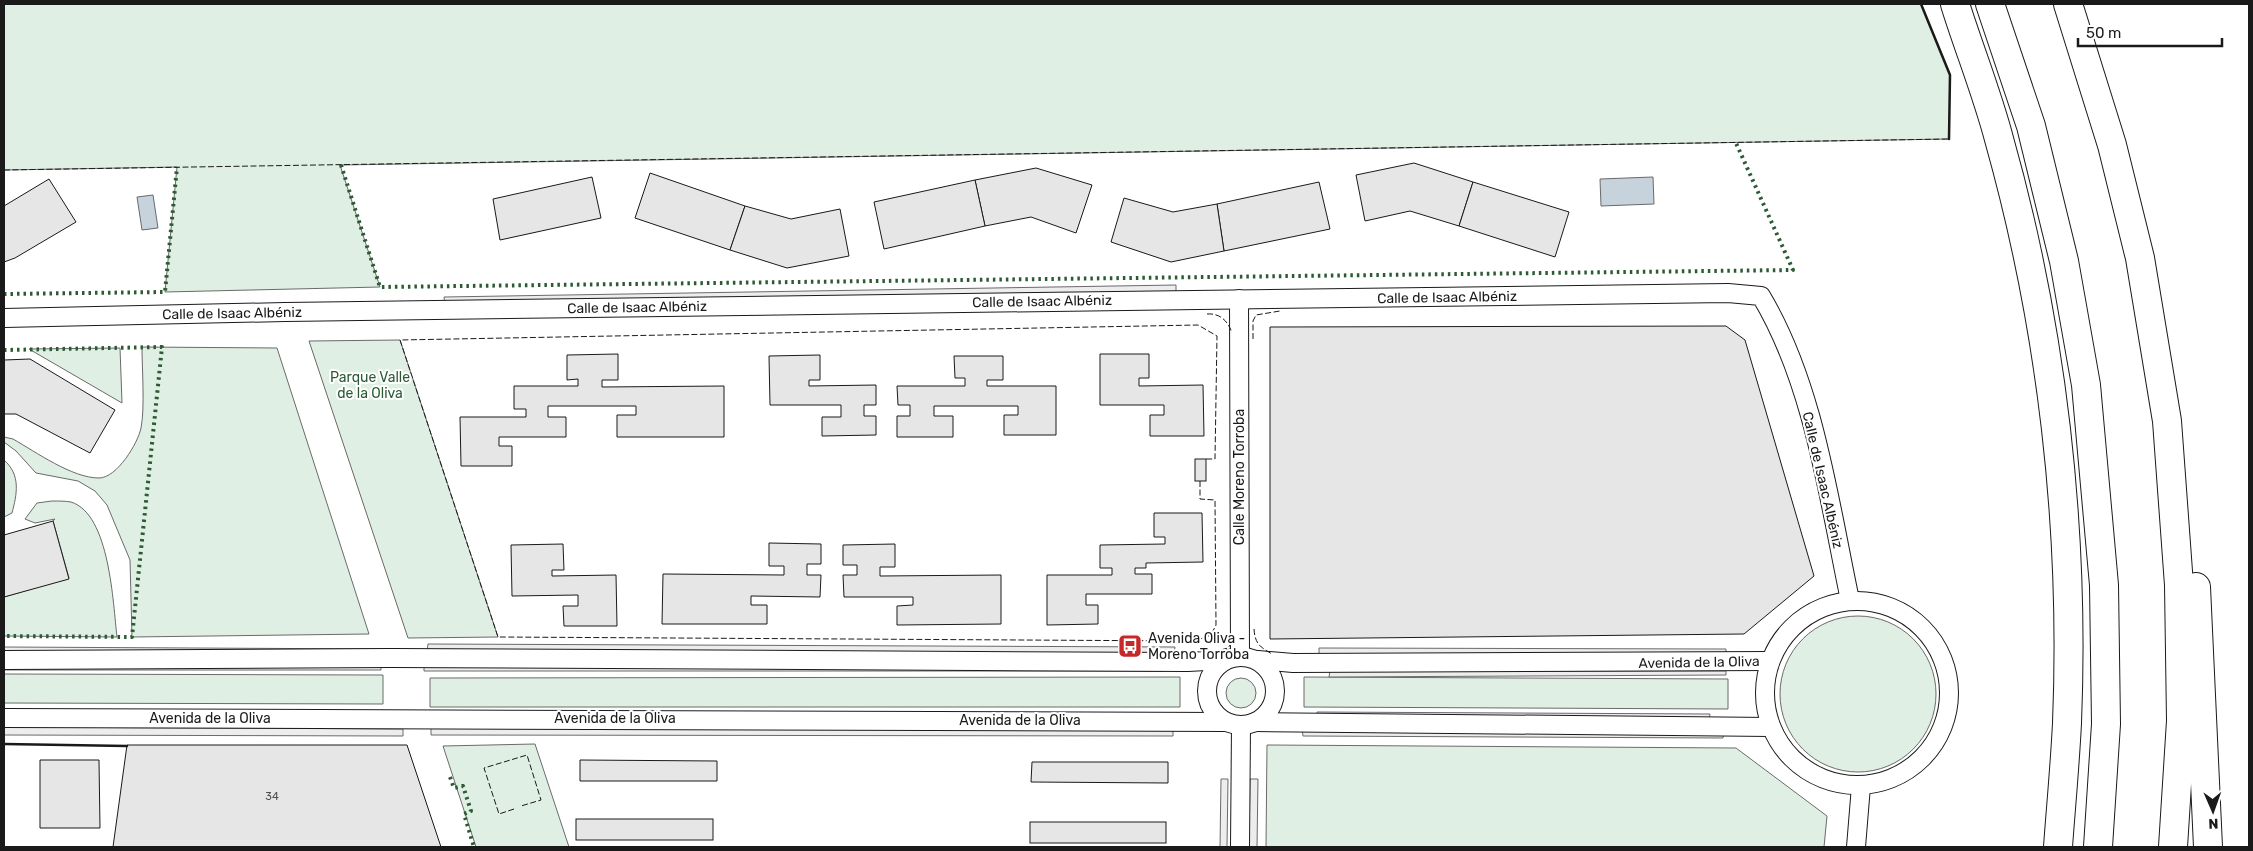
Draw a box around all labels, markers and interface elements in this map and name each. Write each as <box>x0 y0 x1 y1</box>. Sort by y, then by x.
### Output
scale bar <box>2078 15 2222 47</box>
text: 50 m <box>2086 24 2121 42</box>
street label: Calle de Isaac Albéniz <box>1377 288 1517 307</box>
street label: Calle de Isaac Albéniz <box>972 292 1112 311</box>
street label: Calle de Isaac Albéniz <box>567 298 707 317</box>
street label: Calle de Isaac Albéniz <box>162 304 302 323</box>
park label: Parque Valle de la Oliva <box>330 369 410 402</box>
street label: Calle Moreno Torroba <box>1231 409 1248 545</box>
street label: Calle de Isaac Albéniz <box>1798 410 1847 550</box>
place label: Avenida Oliva - Moreno Torroba <box>1148 630 1249 663</box>
bus stop icon: Avenida Oliva - Moreno Torroba <box>1117 633 1143 659</box>
street label: Avenida de la Oliva <box>1638 653 1760 672</box>
street label: Avenida de la Oliva <box>149 710 271 727</box>
street label: Avenida de la Oliva <box>554 710 676 727</box>
street label: Avenida de la Oliva <box>959 712 1081 729</box>
north arrow <box>2188 786 2238 836</box>
house number: 34 <box>265 790 279 803</box>
text: N <box>2208 815 2219 832</box>

